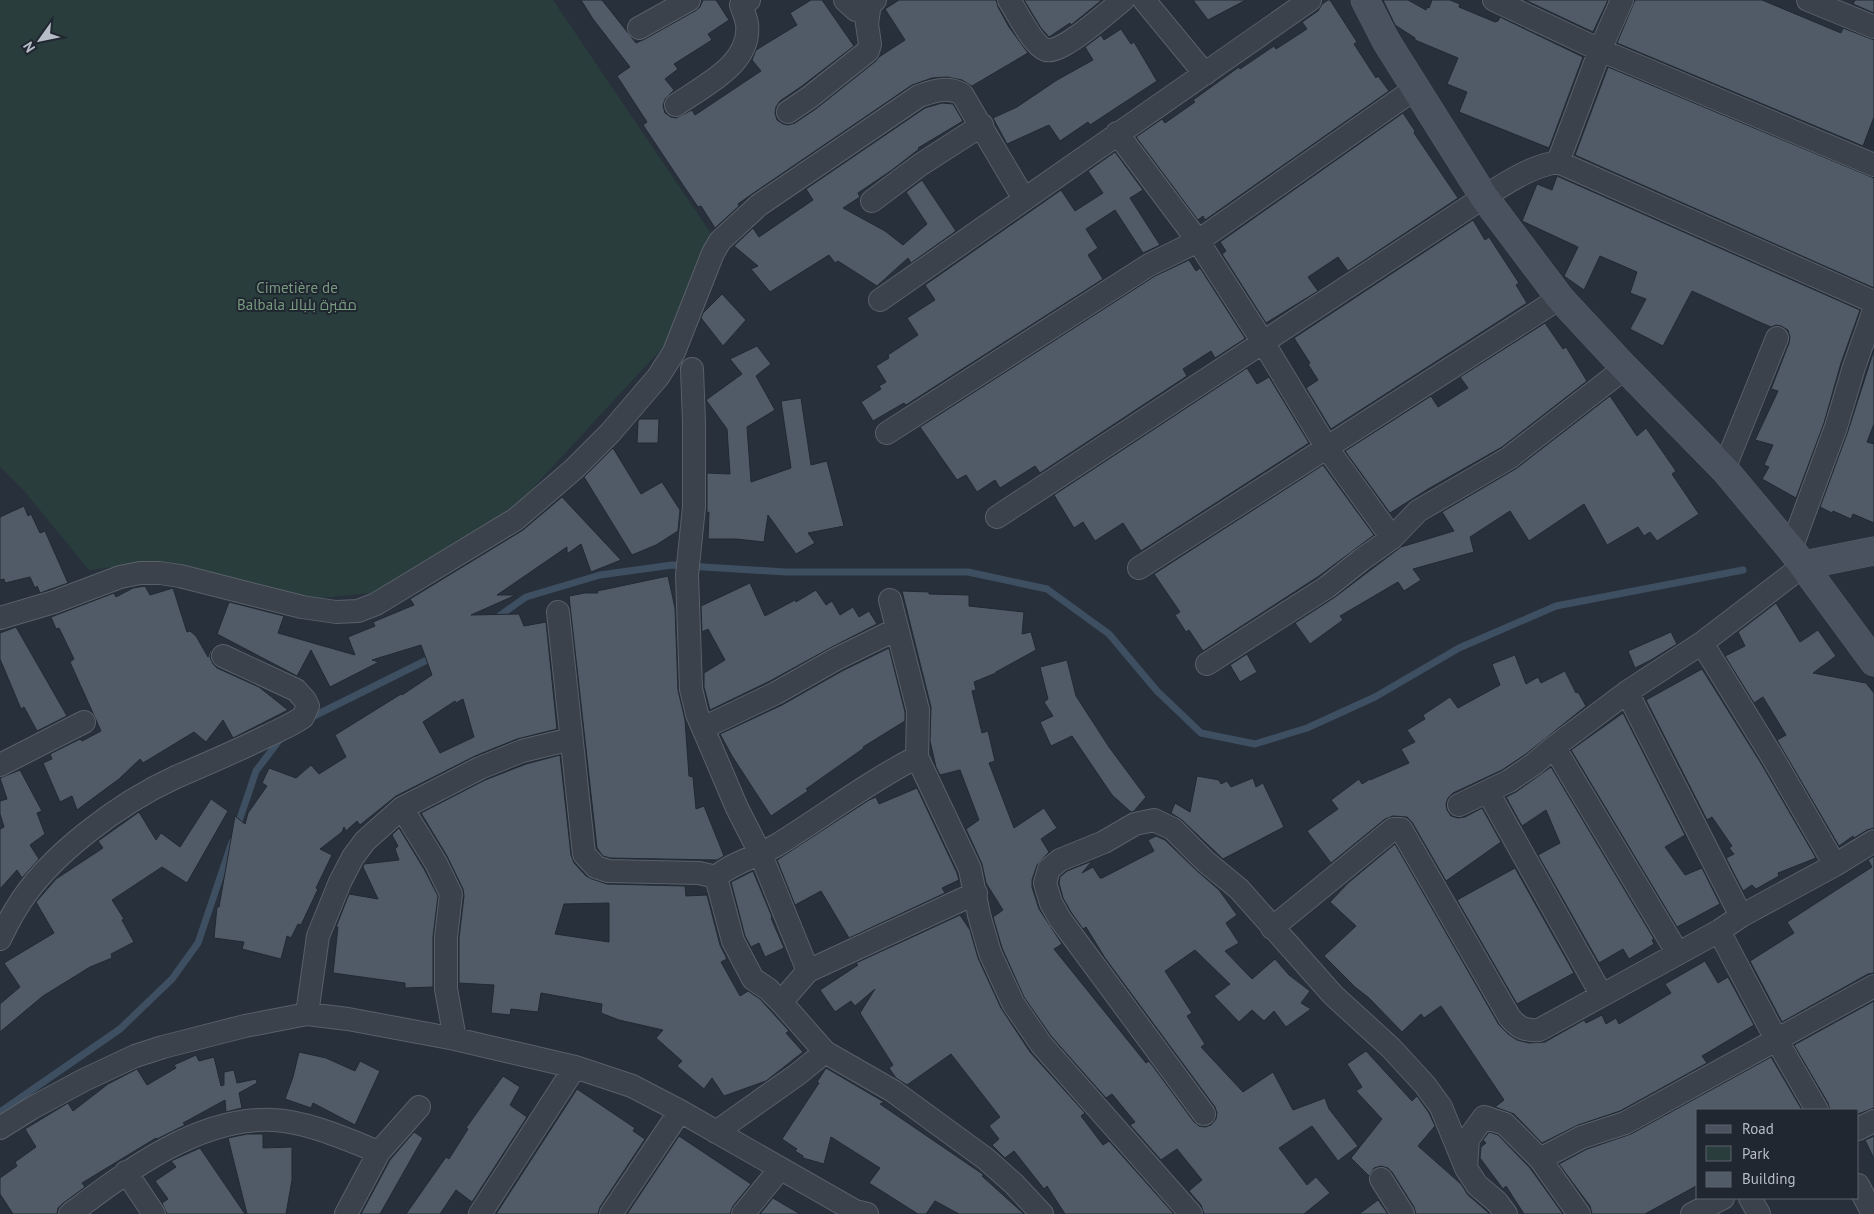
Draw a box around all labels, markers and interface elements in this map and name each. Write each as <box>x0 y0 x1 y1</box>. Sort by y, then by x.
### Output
north arrow <box>15 15 65 65</box>
text: N <box>19 38 39 56</box>
park label: Cimetière de Balbala مقبرة بلبالا <box>237 278 357 314</box>
legend <box>1696 1109 1859 1199</box>
text: Road <box>1742 1119 1774 1138</box>
text: Park <box>1742 1144 1770 1163</box>
text: Building <box>1742 1169 1796 1188</box>

